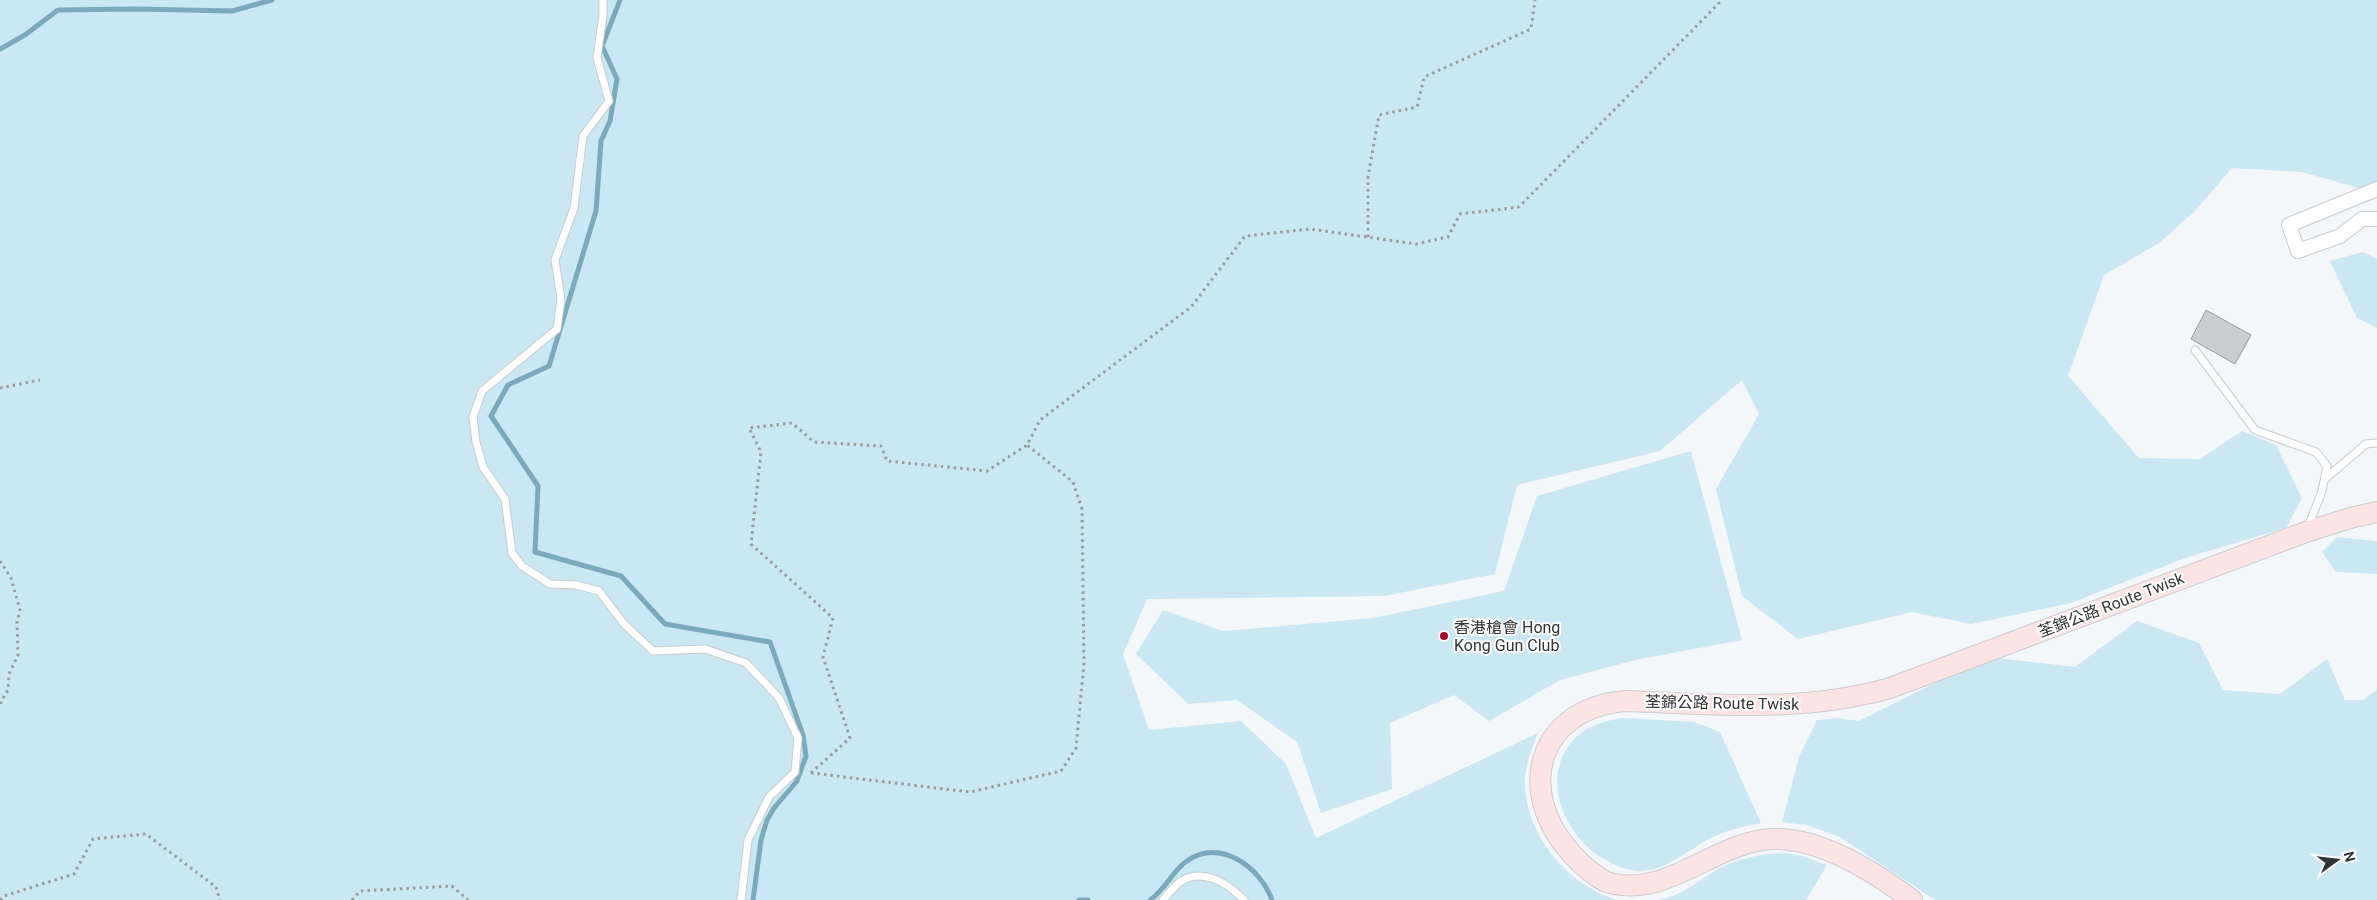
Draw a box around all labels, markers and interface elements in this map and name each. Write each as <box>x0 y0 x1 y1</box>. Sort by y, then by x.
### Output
street label: 荃錦公路 Route Twisk <box>2035 568 2187 642</box>
place label: 香港槍會 Hong Kong Gun Club <box>1454 618 1560 655</box>
marker: 香港槍會 Hong Kong Gun Club <box>1438 630 1450 642</box>
street label: 荃錦公路 Route Twisk <box>1645 692 1800 714</box>
north arrow <box>2312 835 2362 885</box>
text: N <box>2341 850 2359 863</box>

